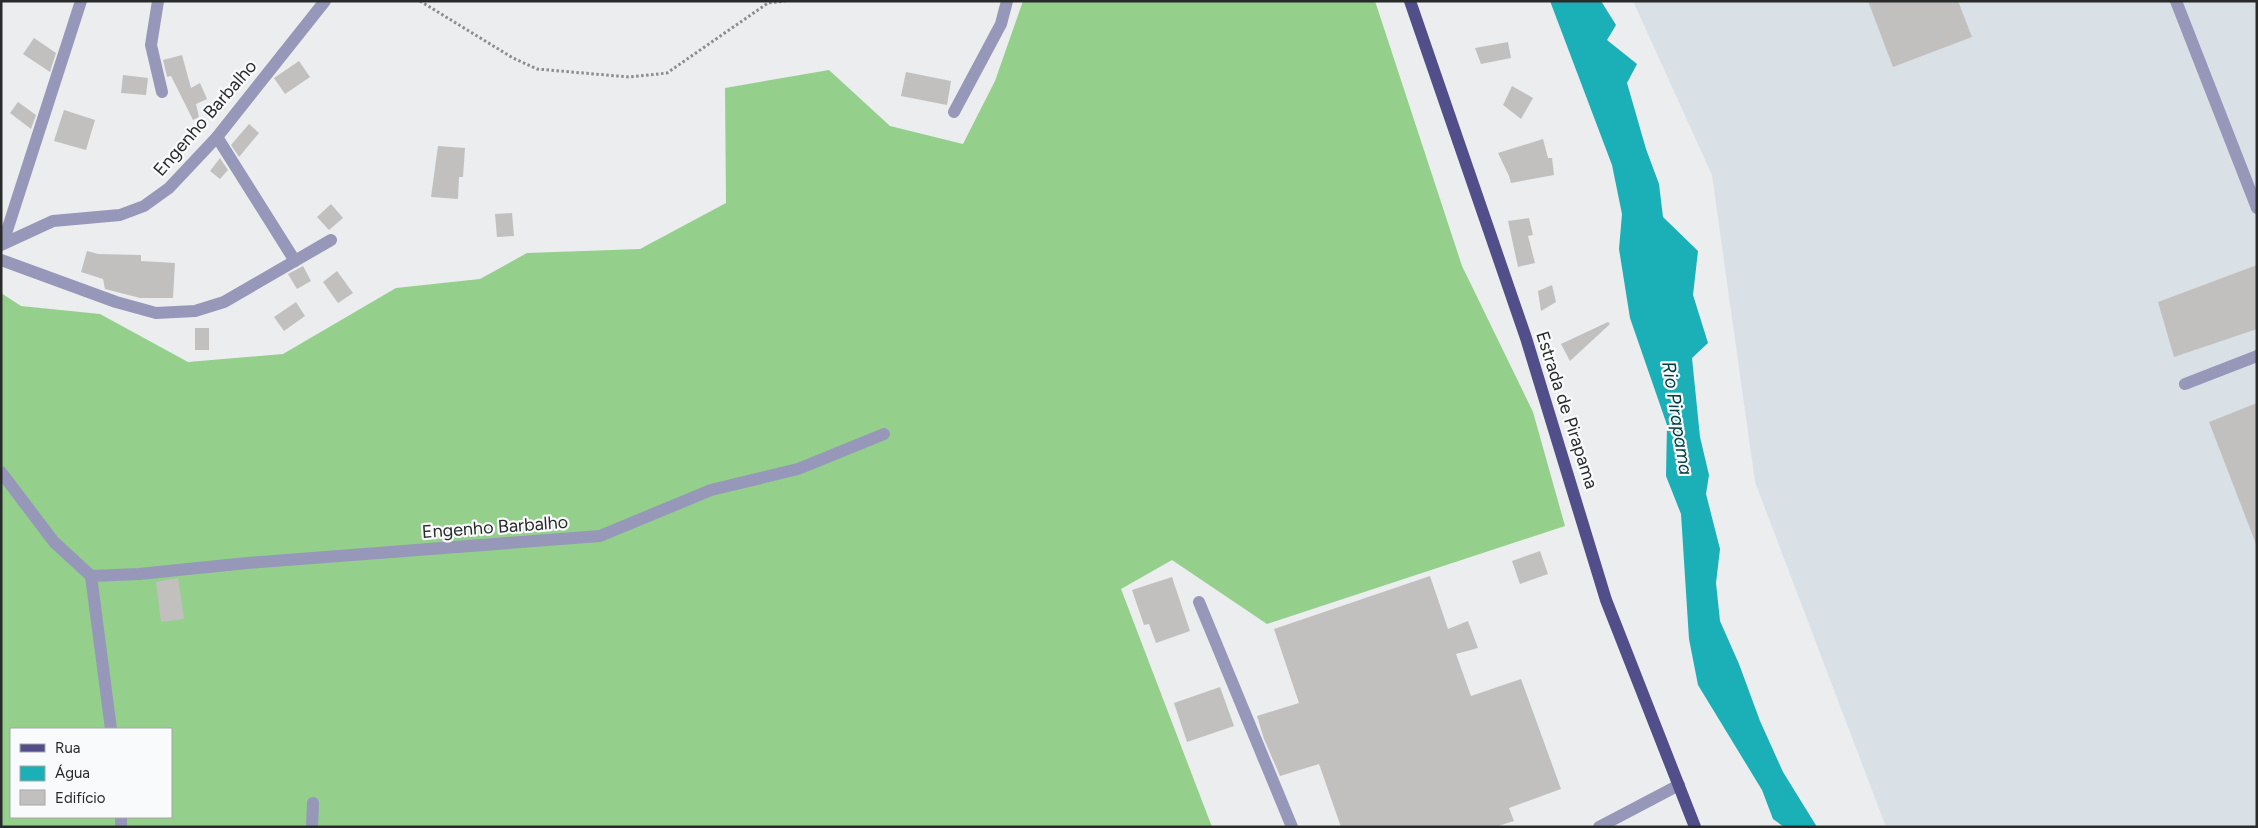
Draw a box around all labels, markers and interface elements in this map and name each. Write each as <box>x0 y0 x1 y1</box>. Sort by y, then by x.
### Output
street label: Engenho Barbalho <box>149 55 261 181</box>
street label: Estrada de Pirapama <box>1531 328 1603 492</box>
water label: Rio Pirapama <box>1657 360 1698 477</box>
street label: Engenho Barbalho <box>421 511 569 543</box>
legend <box>10 728 172 818</box>
text: Rua <box>55 739 80 757</box>
text: Água <box>55 764 90 782</box>
text: Edifício <box>55 789 106 807</box>

